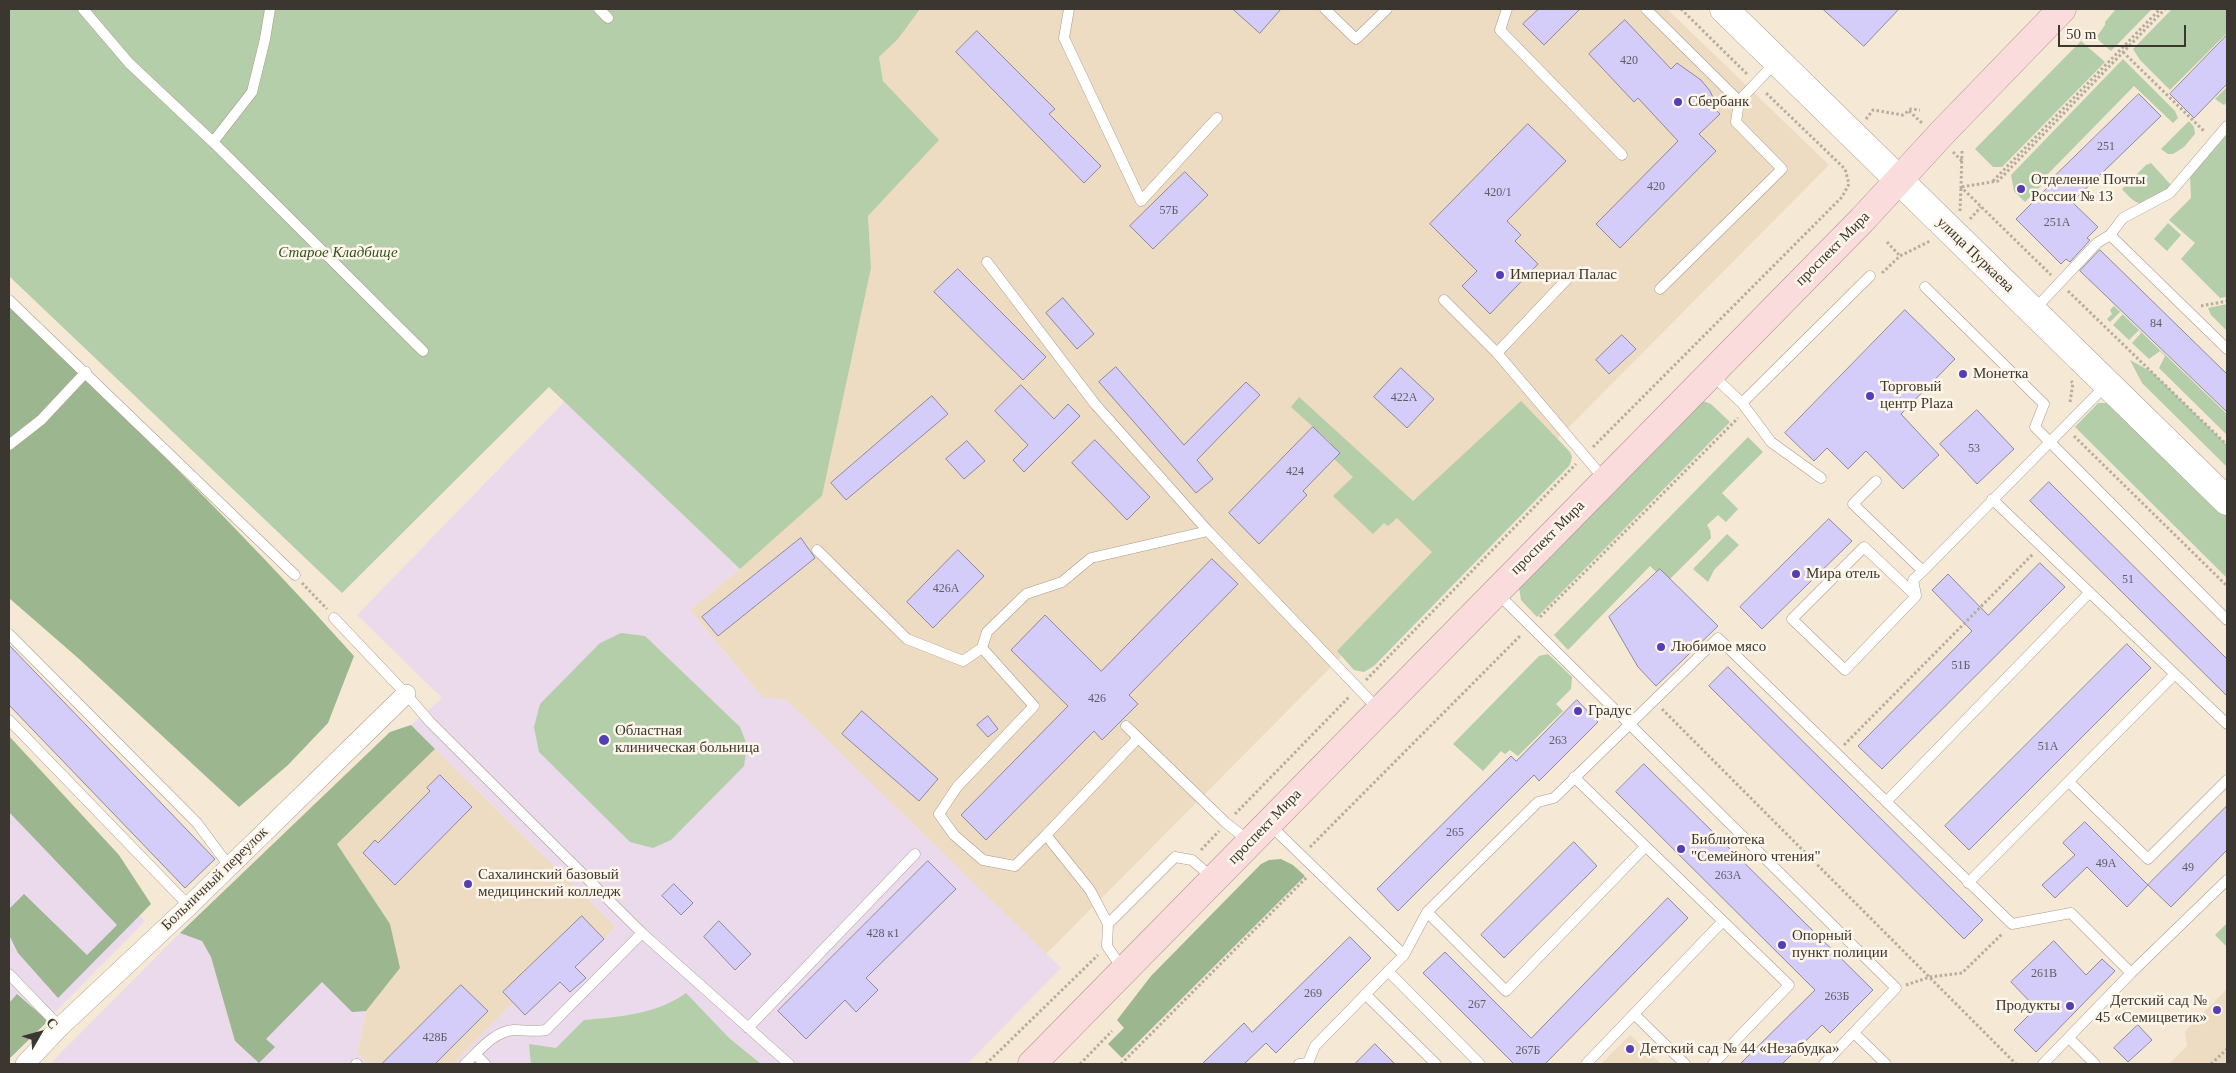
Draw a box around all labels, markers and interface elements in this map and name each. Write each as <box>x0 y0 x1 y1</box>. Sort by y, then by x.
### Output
scale bar <box>2061 15 2188 47</box>
text: 50 m <box>2066 26 2096 42</box>
house number: 420 <box>1620 54 1638 68</box>
place label: Сбербанк <box>1688 93 1749 111</box>
marker: Сбербанк <box>1672 96 1684 108</box>
house number: 251 <box>2097 140 2115 154</box>
place label: Отделение Почты России № 13 <box>2031 171 2145 206</box>
house number: 420 <box>1647 180 1665 194</box>
marker: Отделение Почты России № 13 <box>2015 183 2027 195</box>
house number: 420/1 <box>1484 186 1512 200</box>
house number: 57Б <box>1160 204 1178 218</box>
street label: проспект Мира <box>1792 208 1874 290</box>
street label: улица Пуркаева <box>1933 214 2017 296</box>
house number: 251А <box>2044 216 2070 230</box>
park label: Старое Кладбище <box>278 244 398 262</box>
place label: Империал Палас <box>1510 266 1617 284</box>
marker: Империал Палас <box>1494 269 1506 281</box>
house number: 84 <box>2150 317 2162 331</box>
place label: Монетка <box>1973 365 2028 383</box>
marker: Монетка <box>1957 368 1969 380</box>
place label: Торговый центр Plaza <box>1880 378 1953 413</box>
marker: Торговый центр Plaza <box>1864 390 1876 402</box>
house number: 422А <box>1391 391 1417 405</box>
house number: 53 <box>1968 442 1980 456</box>
house number: 424 <box>1286 465 1304 479</box>
street label: проспект Мира <box>1507 497 1589 579</box>
place label: Мира отель <box>1806 565 1880 583</box>
marker: Мира отель <box>1790 568 1802 580</box>
house number: 51 <box>2122 573 2134 587</box>
house number: 426А <box>933 582 959 596</box>
place label: Любимое мясо <box>1671 638 1766 656</box>
marker: Любимое мясо <box>1655 641 1667 653</box>
house number: 51Б <box>1952 659 1970 673</box>
house number: 426 <box>1088 692 1106 706</box>
place label: Градус <box>1588 702 1632 720</box>
marker: Градус <box>1572 705 1584 717</box>
place label: Областная клиническая больница <box>615 722 759 757</box>
marker: Областная клиническая больница <box>597 733 611 747</box>
house number: 263 <box>1549 734 1567 748</box>
house number: 51А <box>2038 740 2058 754</box>
street label: проспект Мира <box>1225 786 1305 868</box>
street label: Больничный переулок <box>158 823 272 935</box>
house number: 265 <box>1446 826 1464 840</box>
place label: Библиотека "Семейного чтения" <box>1691 831 1821 866</box>
marker: Библиотека "Семейного чтения" <box>1675 843 1687 855</box>
house number: 49А <box>2096 857 2116 871</box>
house number: 49 <box>2182 861 2194 875</box>
place label: Сахалинский базовый медицинский колледж <box>478 866 621 901</box>
house number: 263А <box>1715 869 1741 883</box>
marker: Сахалинский базовый медицинский колледж <box>462 878 474 890</box>
house number: 428 к1 <box>867 927 899 941</box>
place label: Опорный пункт полиции <box>1792 927 1888 962</box>
marker: Опорный пункт полиции <box>1776 939 1788 951</box>
house number: 261В <box>2031 967 2057 981</box>
house number: 269 <box>1304 987 1322 1001</box>
house number: 263Б <box>1825 990 1849 1004</box>
place label: Детский сад № 45 «Семицветик» <box>2095 992 2207 1027</box>
place label: Продукты <box>1996 997 2060 1015</box>
house number: 267 <box>1468 998 1486 1012</box>
marker: Продукты <box>2064 1000 2076 1012</box>
marker: Детский сад № 45 «Семицветик» <box>2211 1004 2223 1016</box>
north arrow <box>15 1008 65 1058</box>
text: С <box>43 1015 61 1032</box>
house number: 428Б <box>423 1031 447 1045</box>
place label: Детский сад № 44 «Незабудка» <box>1640 1040 1839 1058</box>
marker: Детский сад № 44 «Незабудка» <box>1624 1043 1636 1055</box>
house number: 267Б <box>1516 1044 1540 1058</box>

